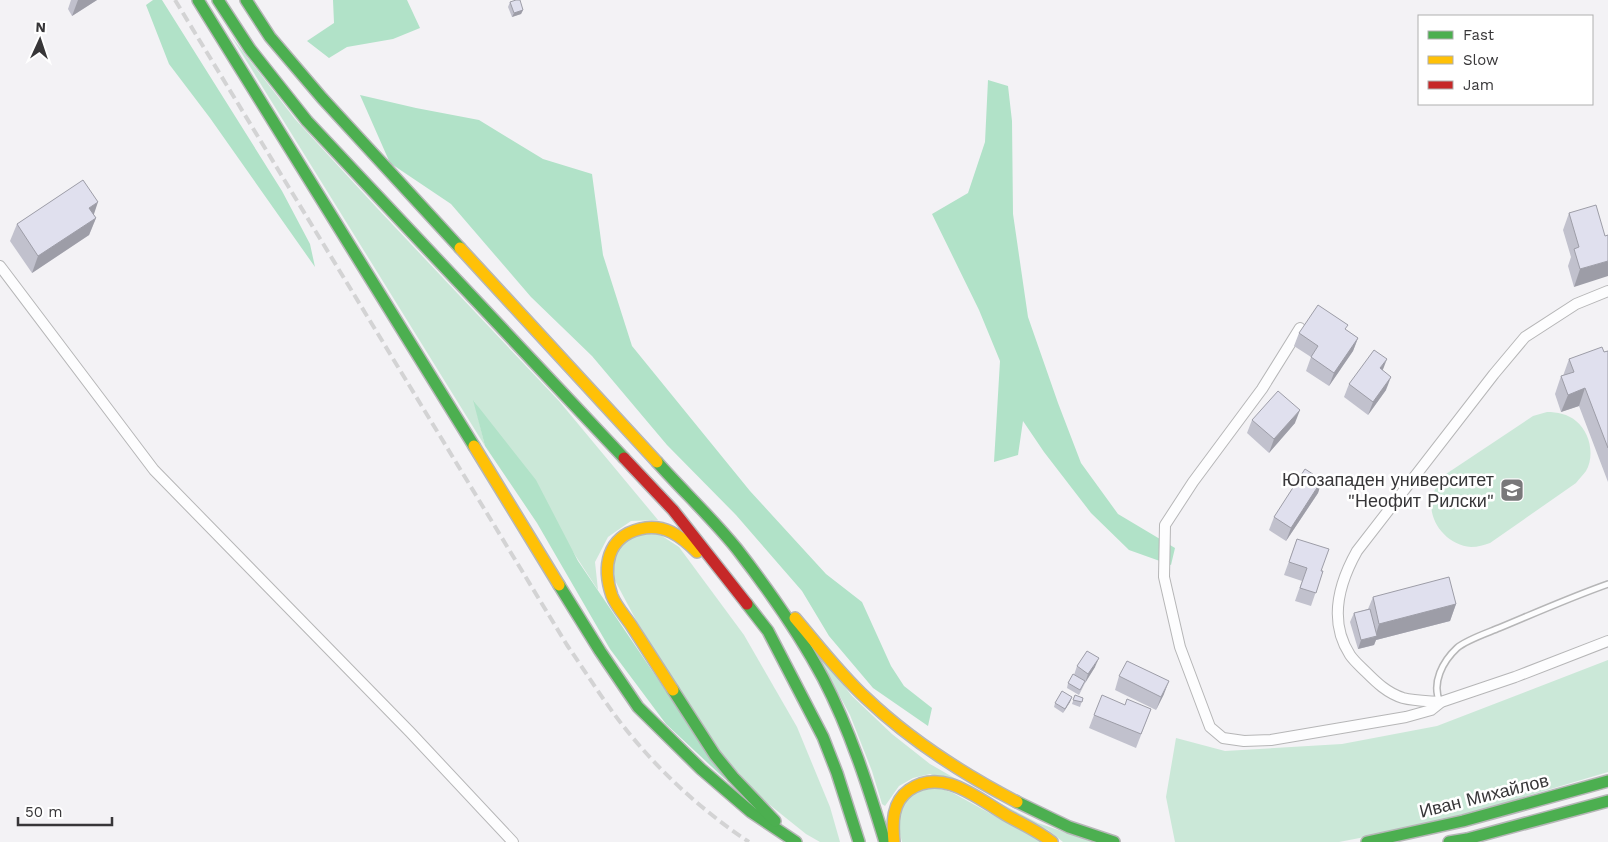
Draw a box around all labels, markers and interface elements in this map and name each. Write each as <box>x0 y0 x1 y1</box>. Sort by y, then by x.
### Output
north arrow <box>15 15 65 65</box>
legend <box>1418 15 1593 105</box>
text: N <box>35 19 46 35</box>
text: Fast <box>1463 26 1495 44</box>
text: Slow <box>1463 51 1499 69</box>
text: Jam <box>1463 76 1494 94</box>
place label: Югозападен университет "Неофит Рилски" <box>1282 469 1494 511</box>
school or university icon: Югозападен университет "Неофит Рилски" <box>1499 477 1525 503</box>
street label: Иван Михайлов <box>1417 769 1551 822</box>
scale bar <box>18 794 111 826</box>
text: 50 m <box>25 803 62 821</box>

